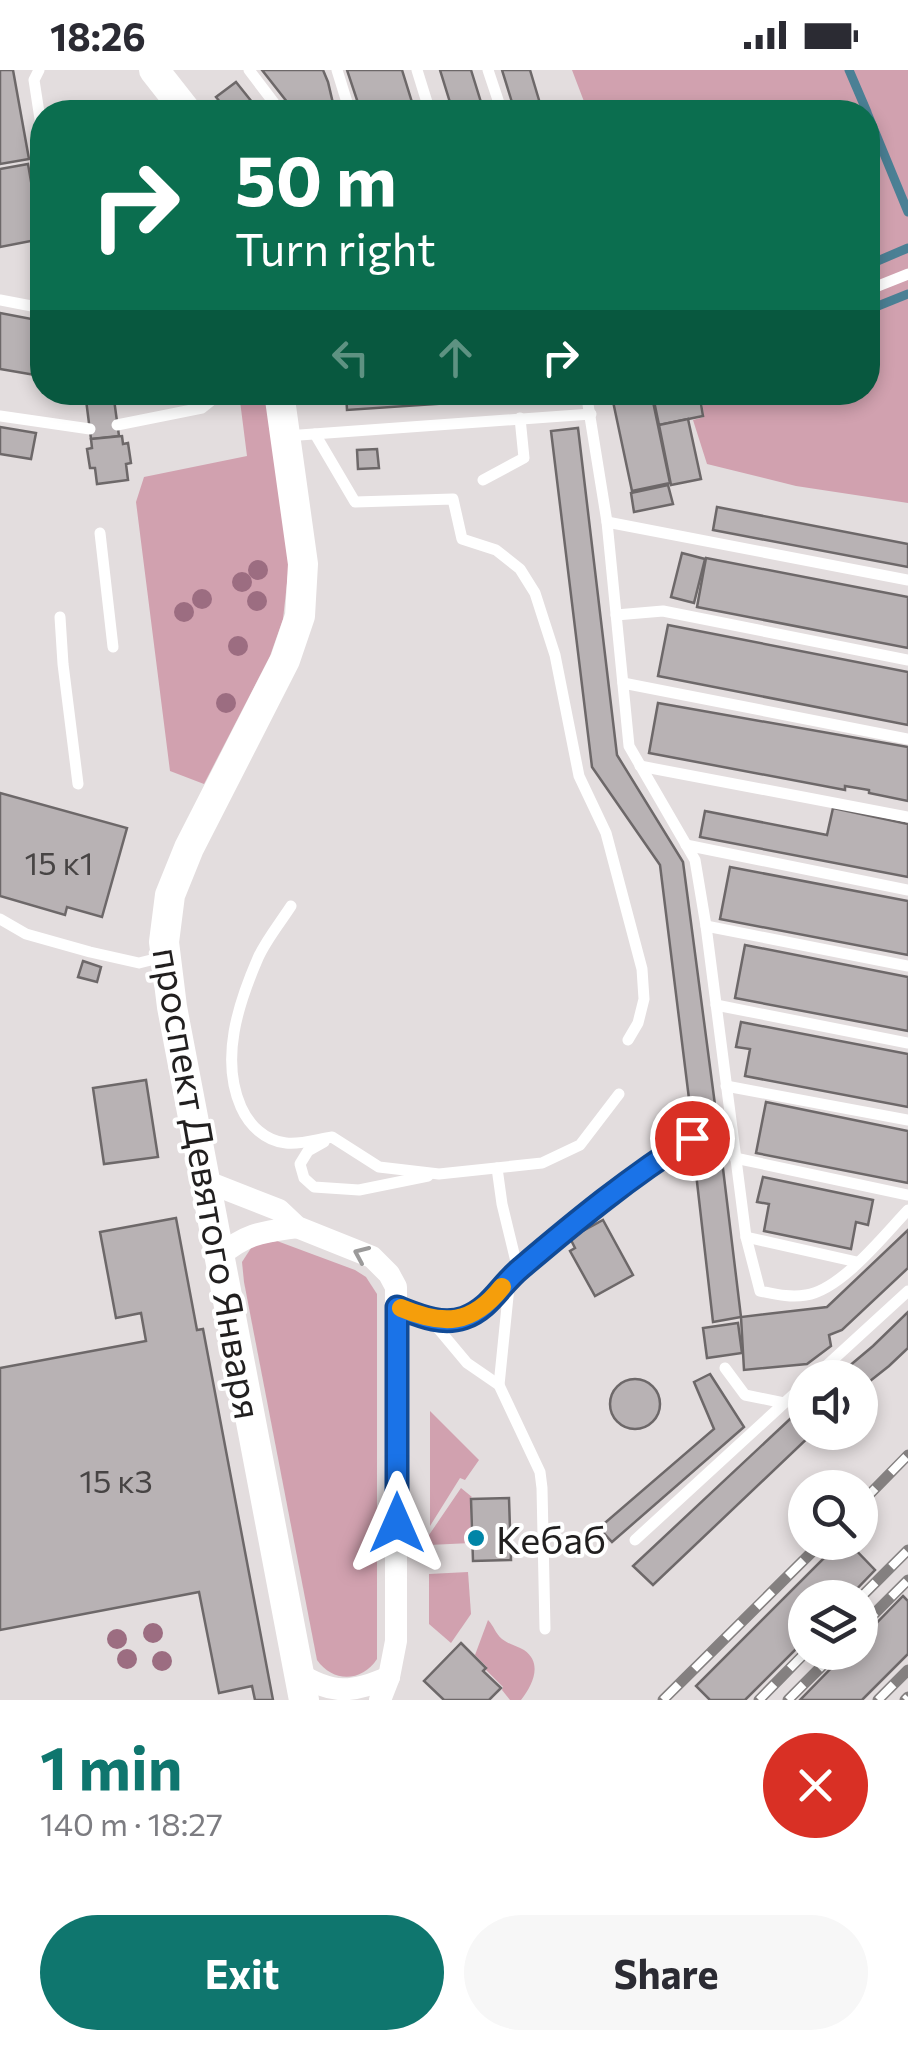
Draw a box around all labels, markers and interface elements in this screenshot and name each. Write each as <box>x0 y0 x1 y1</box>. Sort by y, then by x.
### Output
text: 18:26 <box>50 12 146 59</box>
text: 50 m <box>235 135 397 220</box>
icon: right <box>70 140 200 270</box>
text: Turn right <box>235 220 436 275</box>
icon: left <box>323 330 378 385</box>
icon: ahead <box>428 330 483 385</box>
icon: right <box>533 330 588 385</box>
house number: 15 к1 <box>25 842 94 882</box>
street label: проспект Девятого Января <box>144 943 274 1423</box>
pin <box>650 1096 735 1181</box>
icon: arrive <box>665 1111 720 1166</box>
one-way arrow <box>354 1246 372 1266</box>
map controls <box>788 1360 878 1670</box>
button: sound <box>788 1360 878 1450</box>
house number: 15 к3 <box>79 1460 153 1500</box>
button: search <box>788 1470 878 1560</box>
position arrow <box>345 1471 449 1575</box>
place label: Кебаб <box>496 1515 606 1562</box>
marker: Кебаб <box>465 1527 487 1549</box>
button: layers <box>788 1580 878 1670</box>
text: 1 min <box>40 1729 182 1802</box>
button: close <box>763 1733 868 1838</box>
text: 140 m · 18:27 <box>40 1803 223 1843</box>
button: Exit <box>40 1915 444 2030</box>
button: Share <box>464 1915 868 2030</box>

